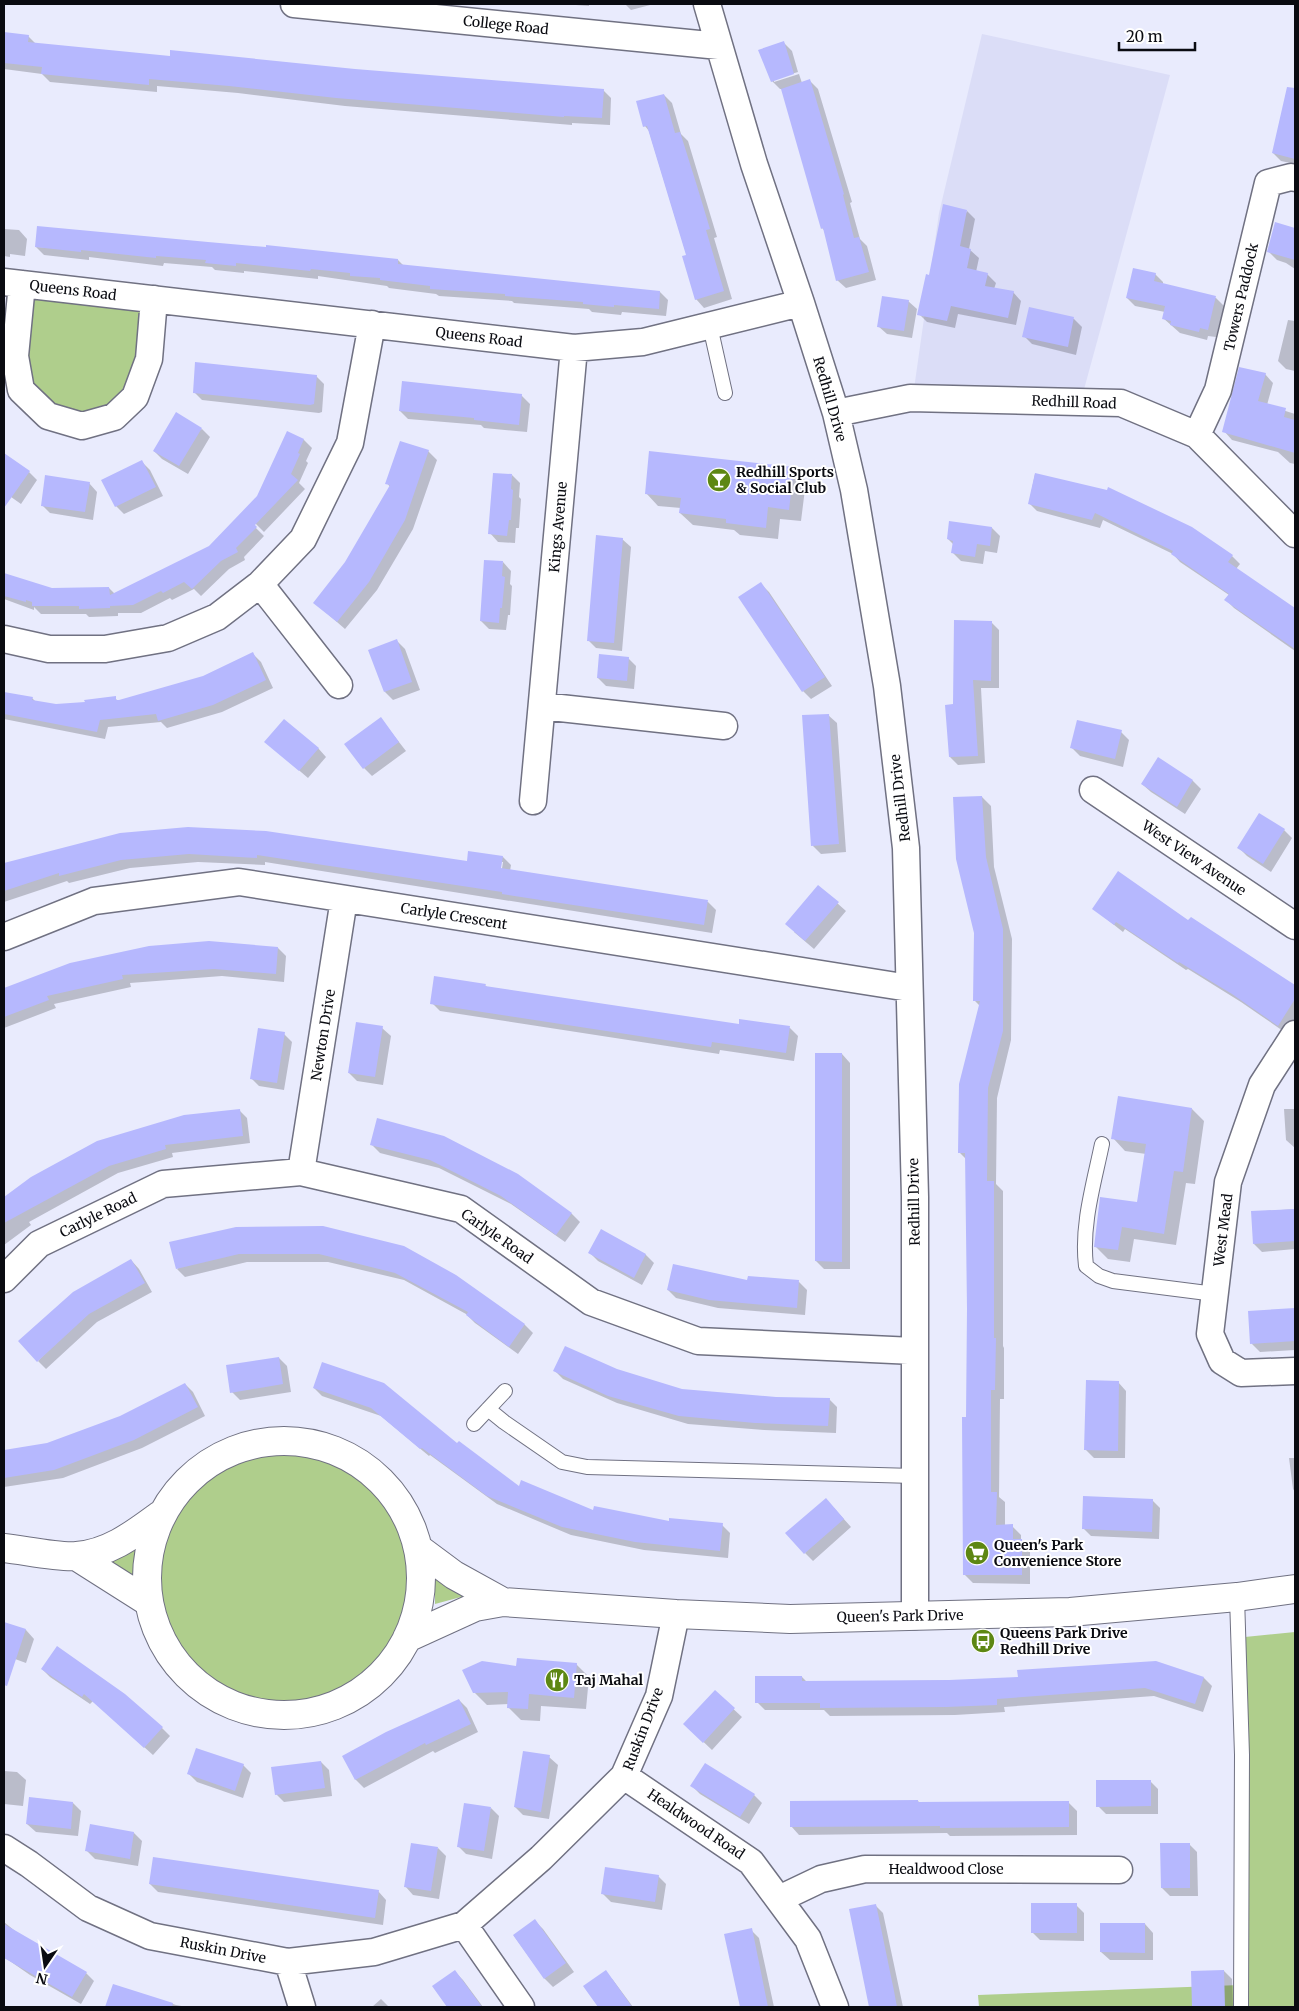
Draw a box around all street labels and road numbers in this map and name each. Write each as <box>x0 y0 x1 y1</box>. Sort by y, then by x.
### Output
street label: College Road <box>462 12 550 39</box>
street label: Towers Paddock <box>1220 241 1262 353</box>
street label: Queens Road <box>29 276 118 304</box>
street label: Queens Road <box>435 323 524 351</box>
street label: Redhill Drive <box>809 354 851 444</box>
street label: Redhill Road <box>1031 392 1118 413</box>
street label: Kings Avenue <box>545 481 571 573</box>
street label: Redhill Drive <box>886 753 914 843</box>
street label: West View Avenue <box>1138 816 1250 900</box>
street label: Carlyle Crescent <box>399 899 509 933</box>
street label: Newton Drive <box>307 988 339 1082</box>
street label: Redhill Drive <box>904 1158 924 1246</box>
street label: Carlyle Road <box>56 1188 140 1241</box>
street label: West Mead <box>1209 1192 1236 1269</box>
street label: Carlyle Road <box>458 1205 537 1268</box>
street label: Queen's Park Drive <box>836 1606 964 1626</box>
street label: Ruskin Drive <box>619 1685 667 1773</box>
street label: Healdwood Road <box>644 1785 748 1863</box>
street label: Healdwood Close <box>888 1860 1004 1878</box>
street label: Ruskin Drive <box>178 1933 268 1967</box>

